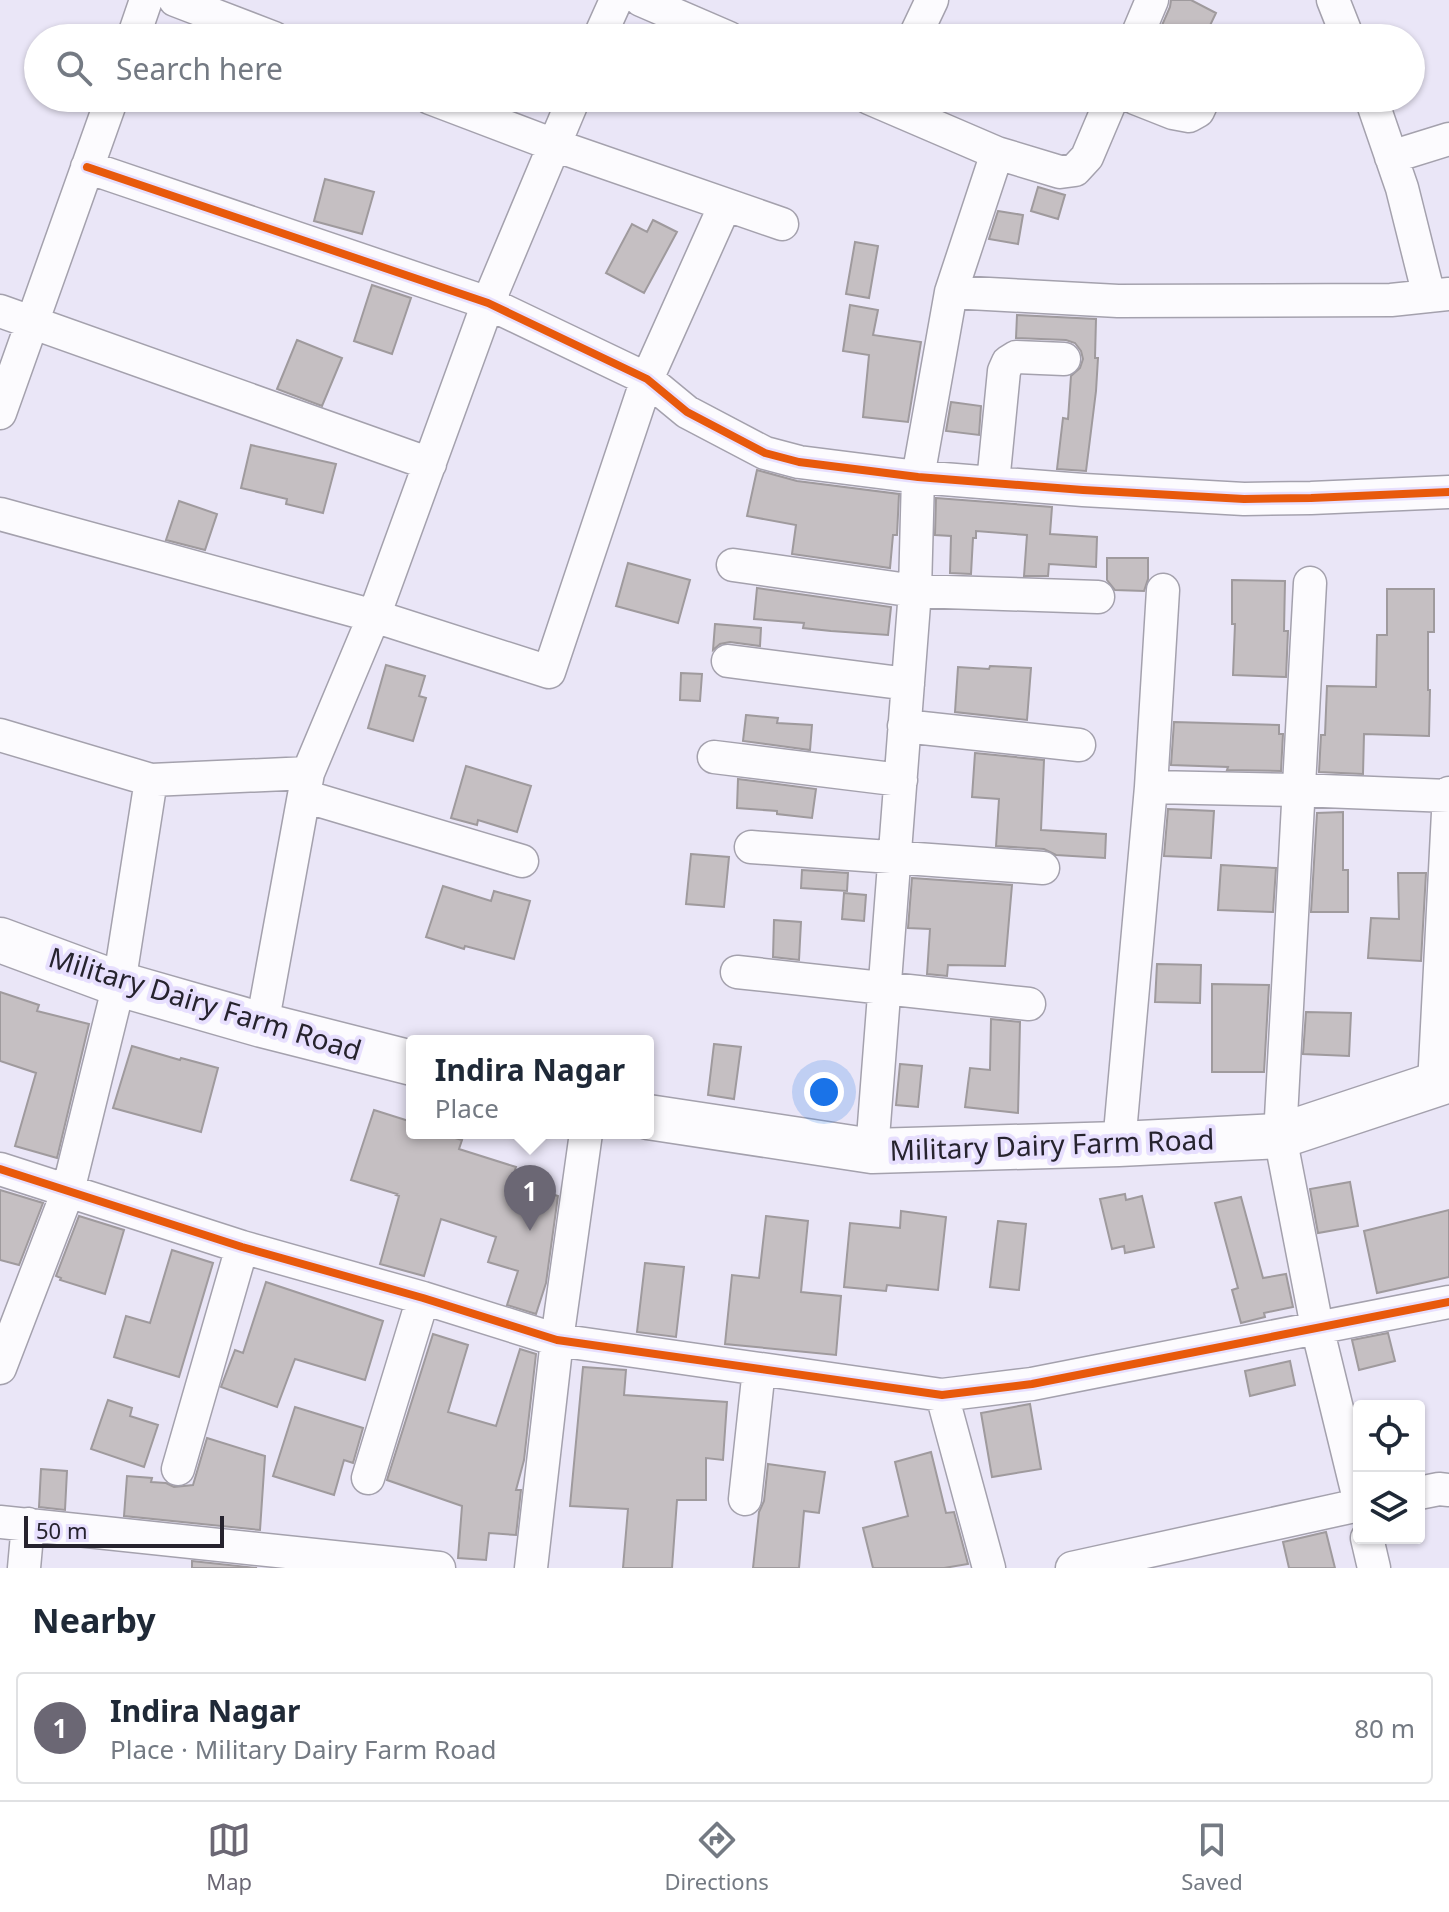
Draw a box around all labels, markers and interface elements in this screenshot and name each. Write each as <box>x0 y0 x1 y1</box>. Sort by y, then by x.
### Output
search box <box>24 24 1425 112</box>
icon: search <box>52 46 96 90</box>
text: Search here <box>116 48 283 89</box>
street label: Military Dairy Farm Road <box>44 937 366 1069</box>
popup <box>406 1035 654 1139</box>
text: Indira Nagar <box>435 1049 625 1090</box>
your location <box>804 1072 844 1112</box>
text: Place <box>435 1090 499 1126</box>
street label: Military Dairy Farm Road <box>889 1119 1215 1169</box>
pin: 1 <box>504 1165 556 1231</box>
map controls <box>1353 1400 1425 1544</box>
button: locate <box>1353 1400 1425 1472</box>
button: layers <box>1353 1472 1425 1544</box>
scale bar <box>24 1512 224 1548</box>
text: 50 m <box>36 1515 87 1545</box>
text: Nearby <box>32 1597 156 1643</box>
text: Indira Nagar <box>110 1690 300 1731</box>
text: 1 <box>53 1710 67 1746</box>
text: 80 m <box>1354 1710 1415 1746</box>
text: Place · Military Dairy Farm Road <box>110 1731 497 1767</box>
tab: Map <box>206 1818 252 1896</box>
tab: Directions <box>664 1818 769 1896</box>
tab: Saved <box>1181 1818 1243 1896</box>

